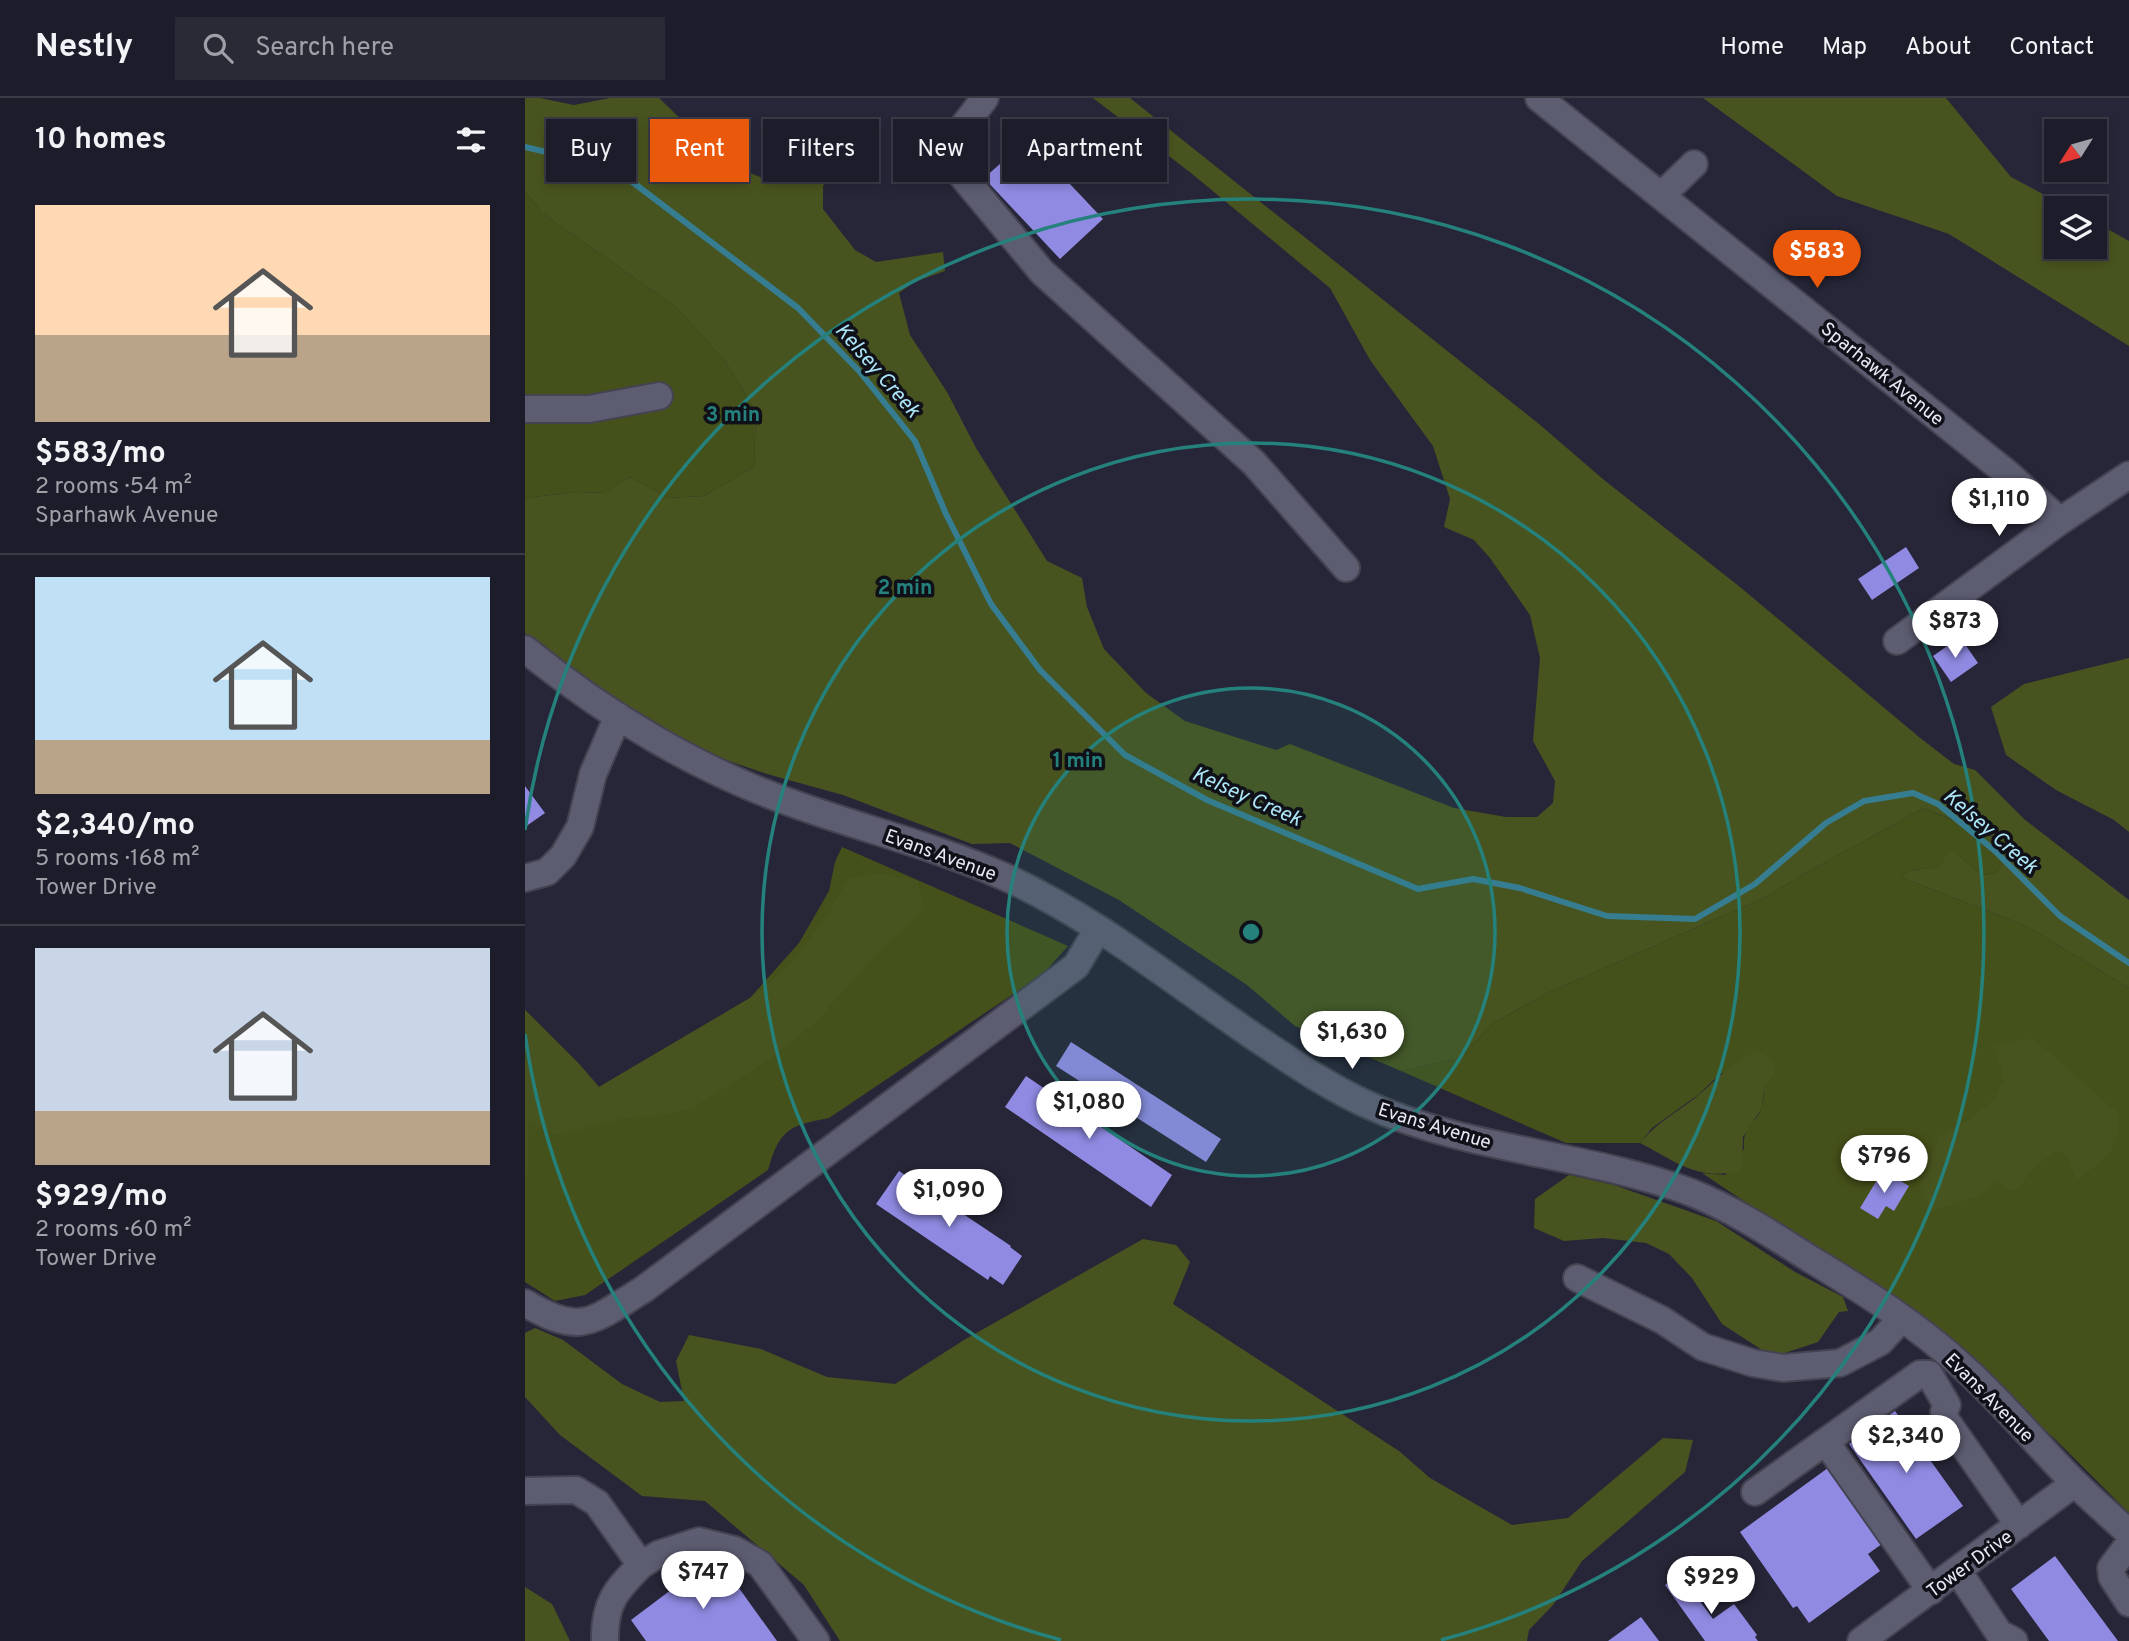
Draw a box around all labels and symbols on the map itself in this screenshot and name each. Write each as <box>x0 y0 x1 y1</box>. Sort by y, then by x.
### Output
north arrow <box>2044 119 2107 182</box>
pin: $583 <box>1776 230 1858 290</box>
water label: Kelsey Creek <box>828 318 926 424</box>
street label: Sparhawk Avenue <box>1815 318 1948 432</box>
text: 3 min <box>706 402 760 429</box>
pin: $1,110 <box>1942 478 2056 538</box>
text: 2 min <box>878 575 932 602</box>
pin: $873 <box>1914 601 1996 660</box>
text: 1 min <box>1053 748 1103 775</box>
water label: Kelsey Creek <box>1187 761 1306 834</box>
water label: Kelsey Creek <box>1937 784 2043 881</box>
street label: Evans Avenue <box>881 825 999 887</box>
centre of rings <box>1239 920 1263 944</box>
pin: $1,630 <box>1295 1012 1409 1071</box>
pin: $1,080 <box>1032 1082 1146 1141</box>
street label: Evans Avenue <box>1375 1098 1494 1155</box>
pin: $796 <box>1843 1136 1925 1195</box>
pin: $1,090 <box>892 1170 1006 1229</box>
street label: Evans Avenue <box>1939 1349 2038 1448</box>
pin: $2,340 <box>1849 1416 1963 1475</box>
street label: Tower Drive <box>1922 1525 2018 1604</box>
pin: $747 <box>662 1552 744 1611</box>
pin: $929 <box>1670 1556 1752 1616</box>

